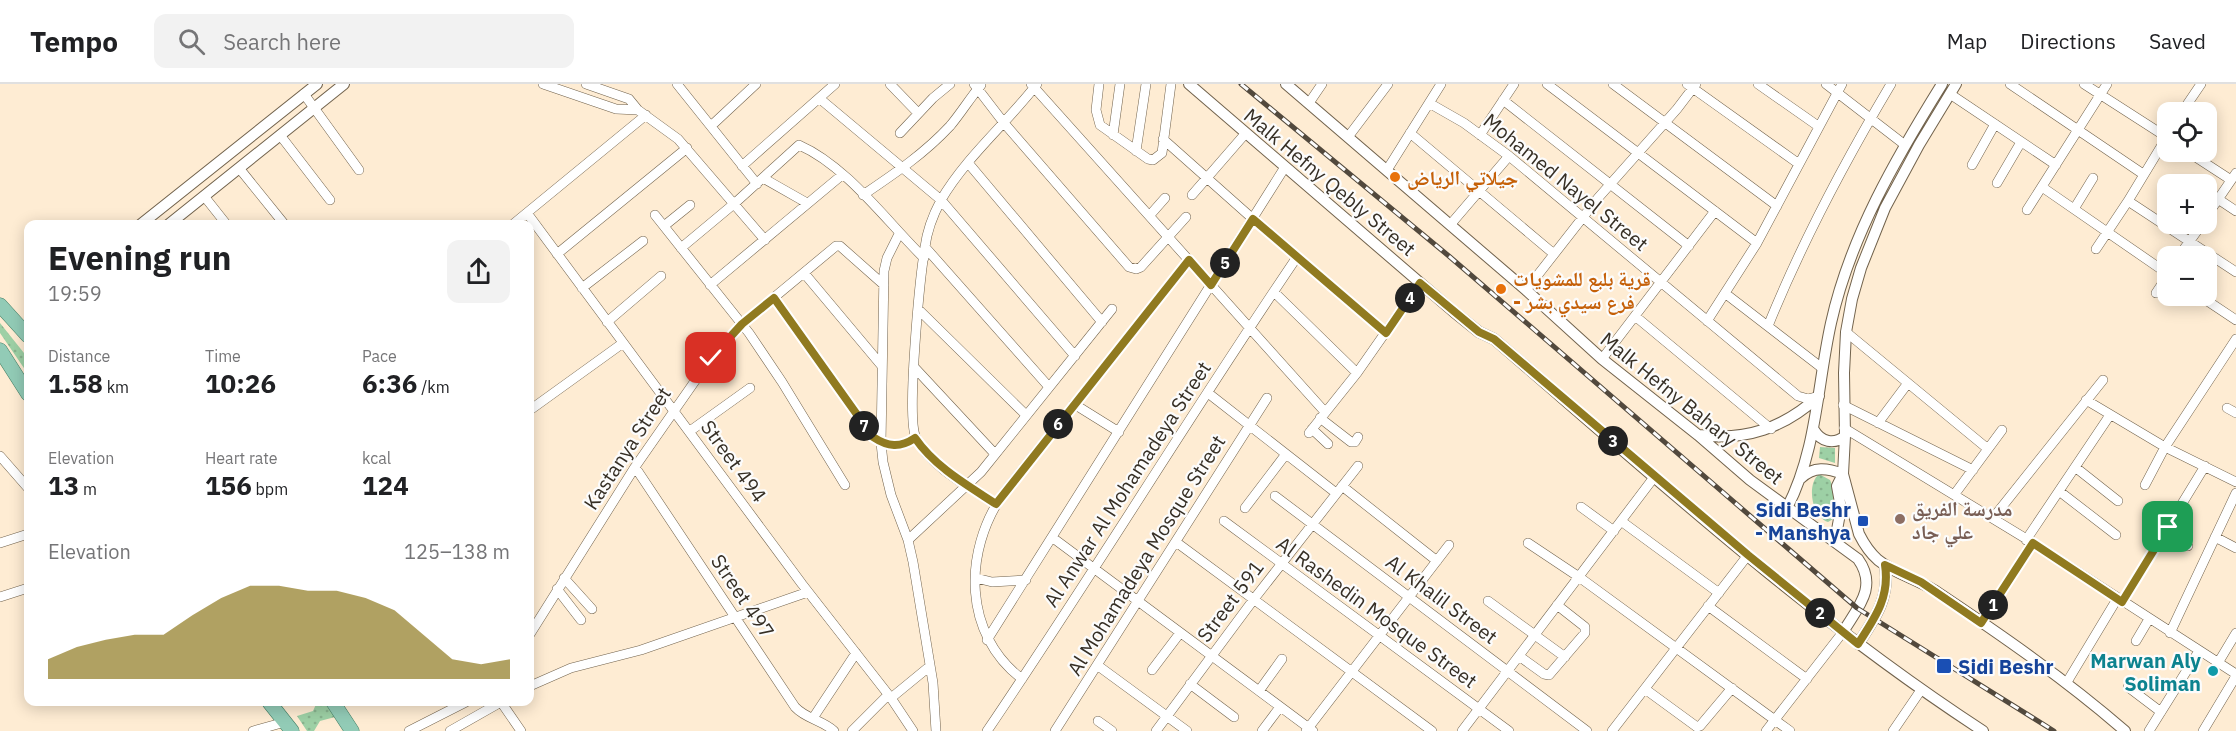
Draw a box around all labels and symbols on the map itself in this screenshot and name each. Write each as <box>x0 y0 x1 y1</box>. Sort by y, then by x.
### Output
street label: Malk Hefny Qebly Street <box>1238 102 1422 262</box>
street label: Mohamed Nayel Street <box>1478 107 1654 257</box>
place label: جيلاتي الرياض <box>1407 164 1518 193</box>
marker: جيلاتي الرياض <box>1388 170 1402 184</box>
pin: 5 <box>1210 248 1240 278</box>
place label: قرية بلبع للمشويات - فرع سيدي بشر <box>1513 265 1651 317</box>
marker: قرية بلبع للمشويات - فرع سيدي بشر <box>1494 282 1508 296</box>
pin: 4 <box>1395 283 1425 313</box>
street label: Malk Hefny Bahary Street <box>1595 326 1789 490</box>
pin <box>685 332 736 383</box>
street label: Al Anwar Al Mohamadeya Street <box>1037 356 1217 612</box>
street label: Kastanya Street <box>577 381 677 515</box>
pin: 6 <box>1043 409 1073 439</box>
pin: 7 <box>849 411 879 441</box>
street label: Street 494 <box>695 414 773 508</box>
pin: 3 <box>1598 426 1628 456</box>
street label: Al Mohamadeya Mosque Street <box>1061 430 1231 680</box>
place label: مدرسة الفريق علي جاد <box>1912 495 2012 547</box>
place label: Sidi Beshr - Manshya <box>1755 496 1851 546</box>
pin <box>2142 501 2193 552</box>
marker: مدرسة الفريق علي جاد <box>1893 512 1907 526</box>
marker: Sidi Beshr - Manshya <box>1856 514 1870 528</box>
street label: Al Rashedin Mosque Street <box>1271 530 1483 694</box>
street label: Al Khalil Street <box>1381 548 1503 650</box>
street label: Street 497 <box>705 549 781 643</box>
street label: Street 591 <box>1190 555 1270 647</box>
pin: 1 <box>1978 590 2008 620</box>
pin: 2 <box>1805 598 1835 628</box>
place label: Marwan Aly Soliman <box>2090 647 2201 697</box>
place label: Sidi Beshr <box>1958 653 2053 680</box>
marker: Sidi Beshr <box>1935 657 1953 675</box>
marker: Marwan Aly Soliman <box>2206 664 2220 678</box>

